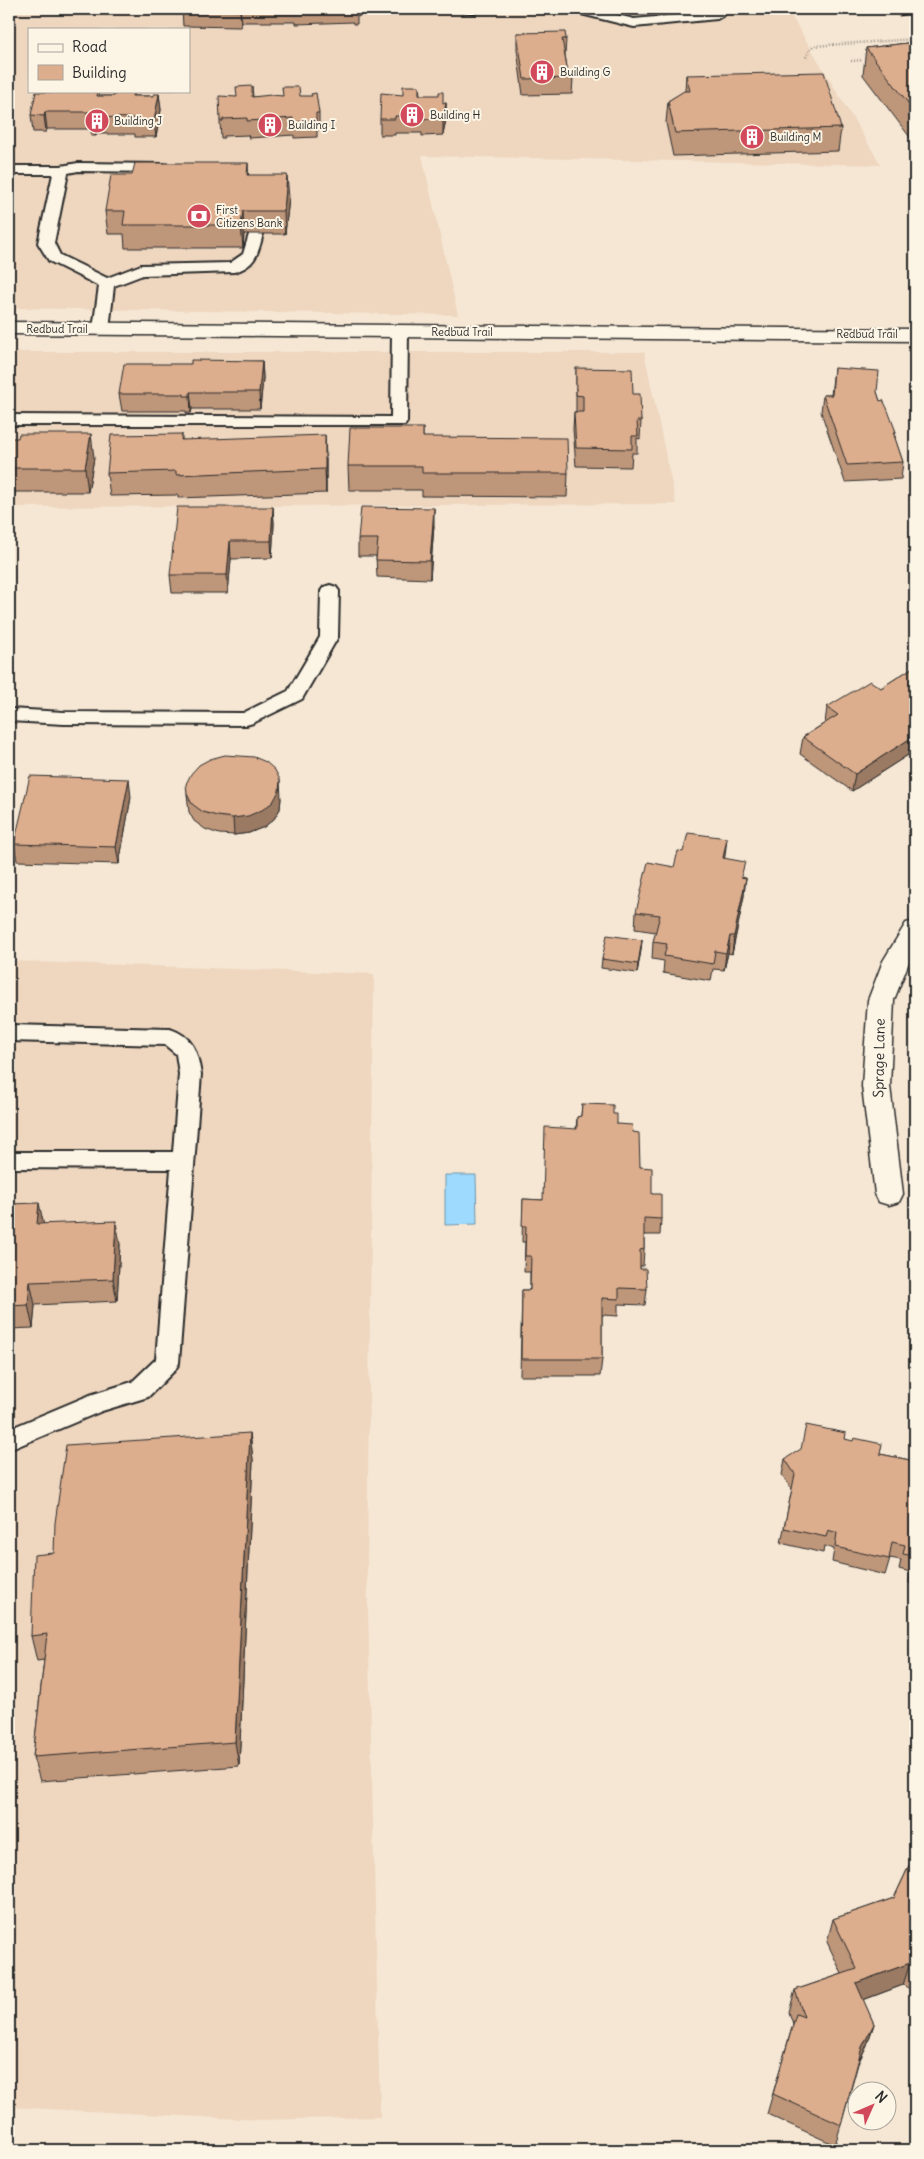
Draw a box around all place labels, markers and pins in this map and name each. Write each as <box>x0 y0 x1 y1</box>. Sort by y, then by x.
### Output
building icon: Building G <box>529 59 555 85</box>
place label: Building G <box>560 65 611 79</box>
building icon: Building H <box>399 102 425 128</box>
building icon: Building J <box>84 108 110 134</box>
place label: Building H <box>430 108 481 122</box>
building icon: Building I <box>257 112 283 138</box>
place label: Building J <box>114 114 163 128</box>
place label: Building I <box>288 118 336 132</box>
building icon: Building M <box>739 124 765 150</box>
place label: Building M <box>770 130 822 144</box>
bank icon: First Citizens Bank <box>186 203 212 229</box>
place label: First Citizens Bank <box>216 203 283 230</box>

